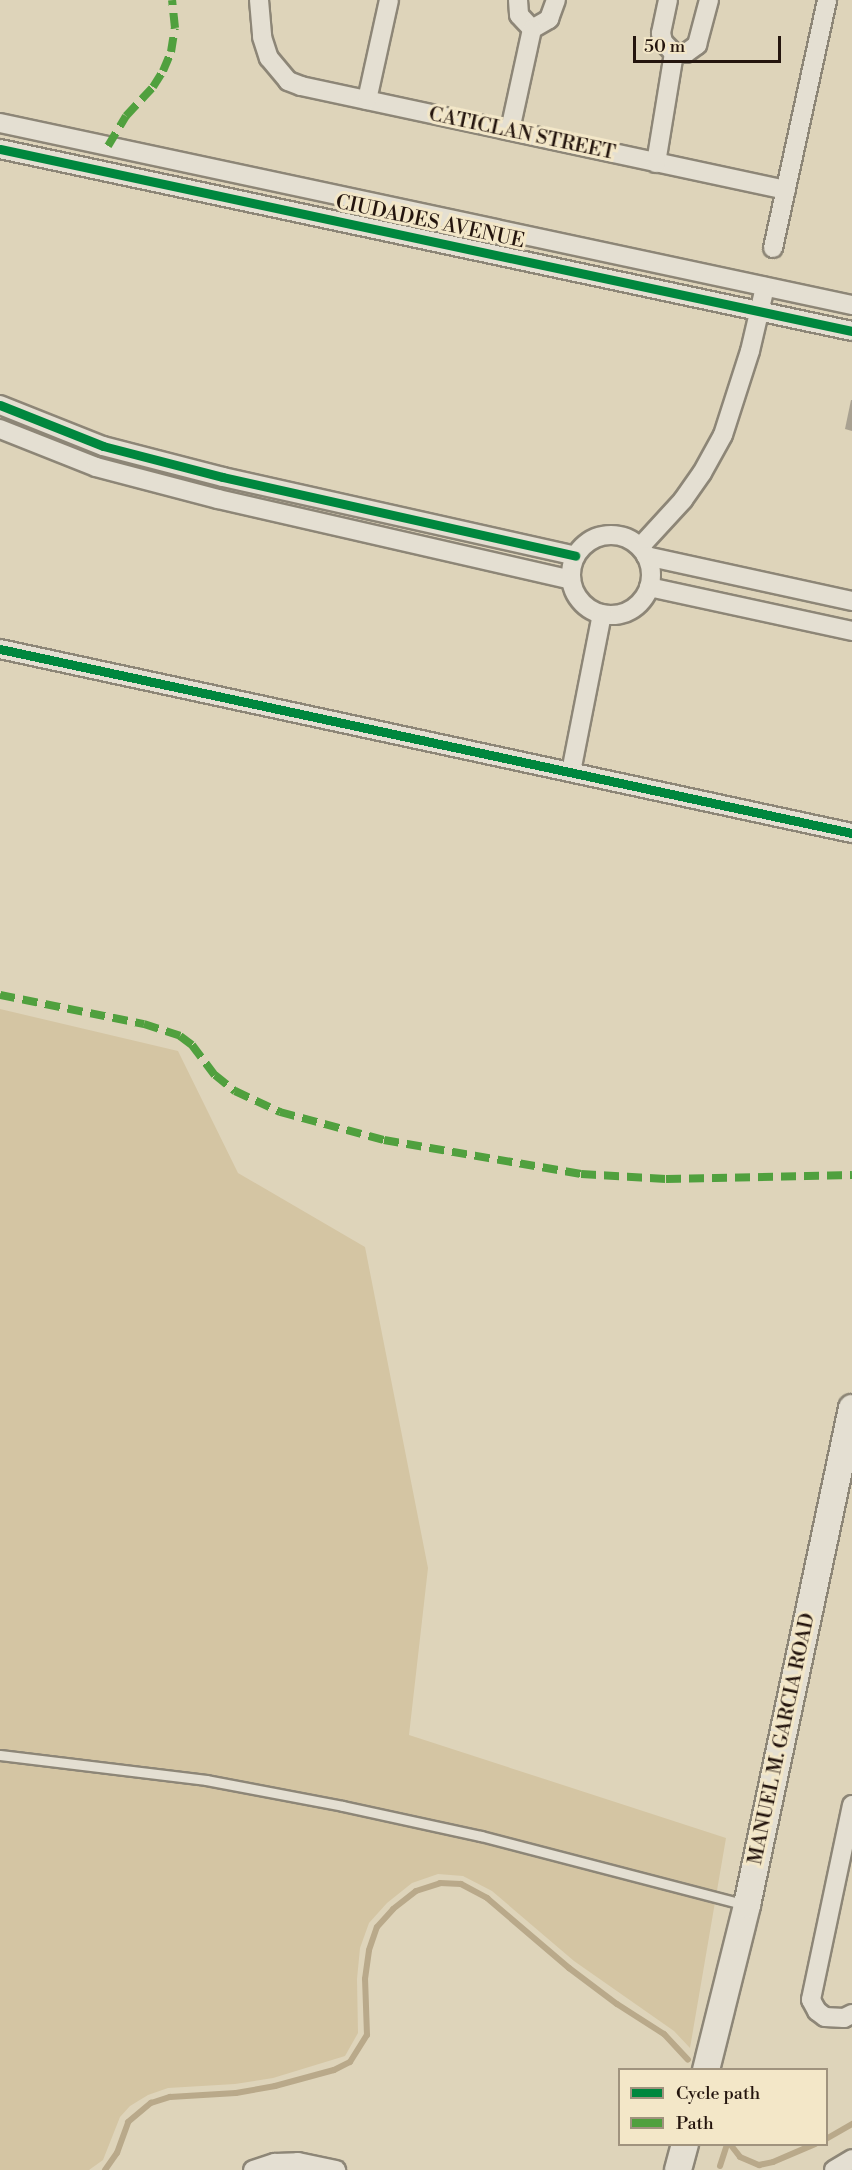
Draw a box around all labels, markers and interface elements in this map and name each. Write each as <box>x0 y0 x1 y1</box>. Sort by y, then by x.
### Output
scale bar <box>636 24 784 62</box>
text: 50 m <box>644 35 685 58</box>
street label: CATICLAN STREET <box>426 102 618 166</box>
street label: CIUDADES AVENUE <box>333 190 527 254</box>
street label: MANUEL M. GARCIA ROAD <box>744 1611 820 1867</box>
legend <box>618 2068 828 2146</box>
text: Cycle path <box>676 2082 760 2105</box>
text: Path <box>676 2112 714 2135</box>

